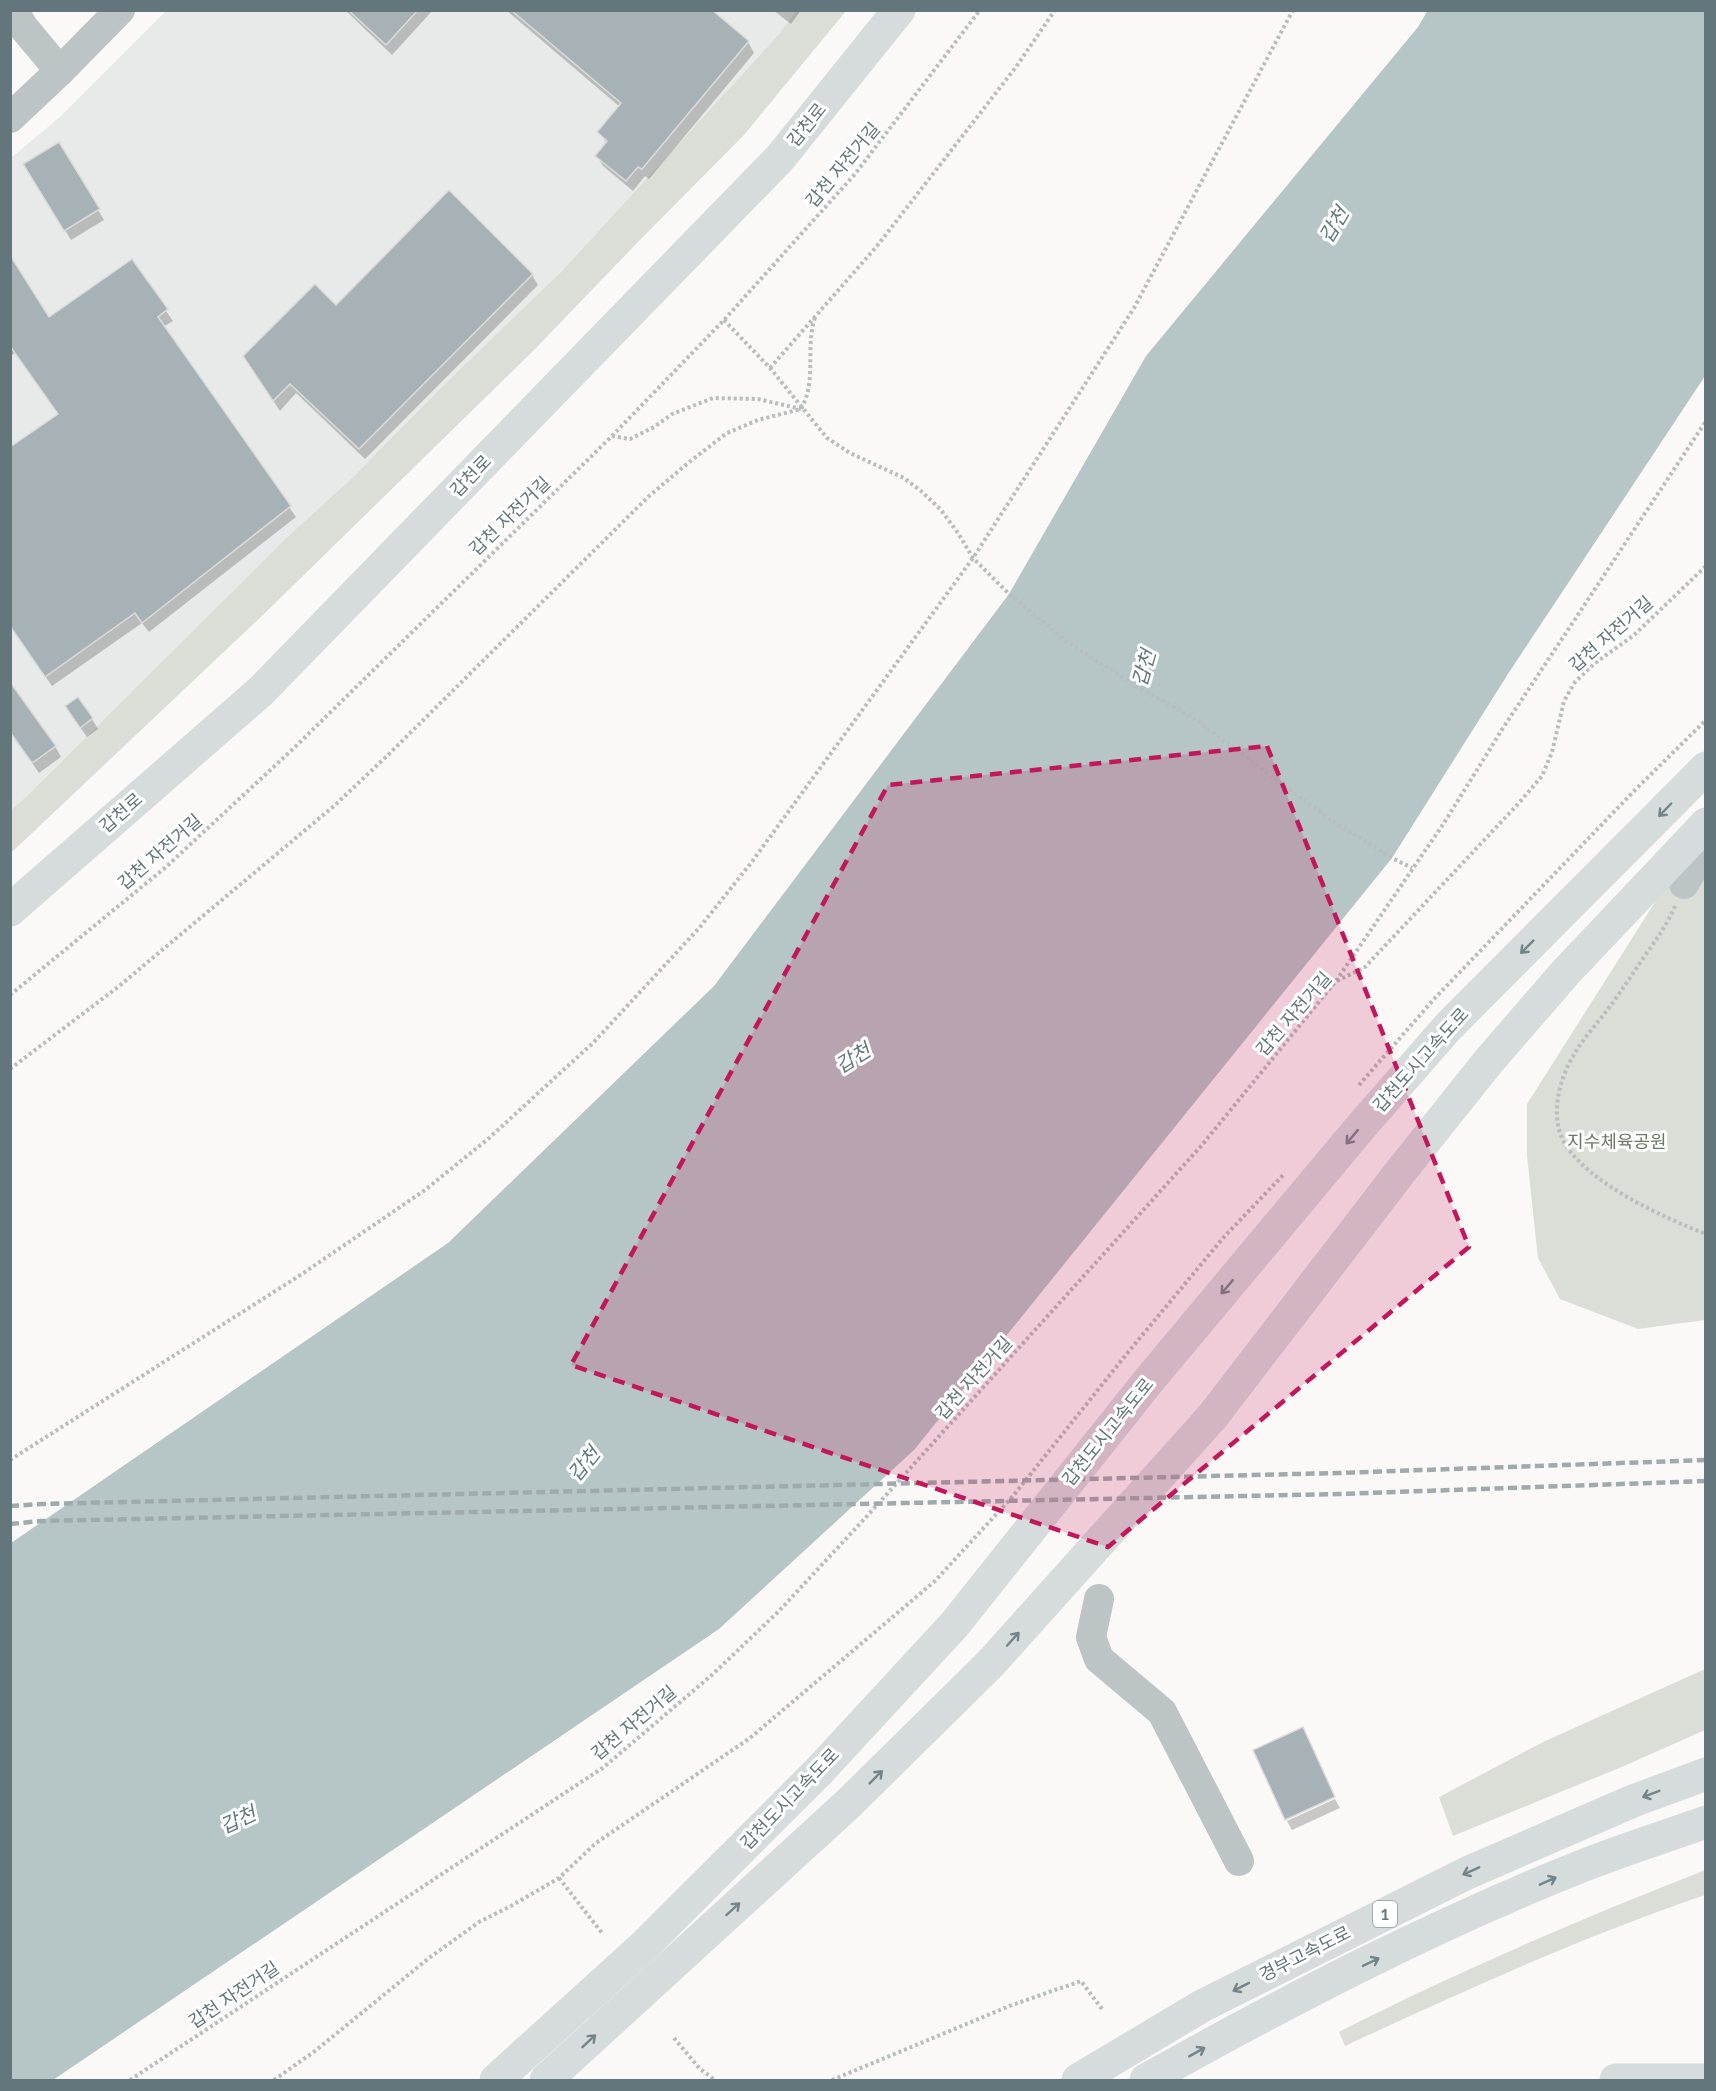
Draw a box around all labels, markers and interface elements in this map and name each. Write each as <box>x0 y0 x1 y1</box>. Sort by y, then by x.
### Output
street label: 갑천로 <box>782 98 830 151</box>
street label: 갑천 자전거길 <box>800 117 884 211</box>
water label: 갑천 <box>1313 200 1354 246</box>
street label: 갑천로 <box>445 450 495 501</box>
street label: 갑천 자전거길 <box>464 471 554 559</box>
street label: 갑천 자전거길 <box>1564 591 1657 676</box>
water label: 갑천 <box>1126 644 1160 689</box>
street label: 갑천로 <box>94 788 146 837</box>
one-way arrow <box>1657 802 1672 817</box>
street label: 갑천 자전거길 <box>113 809 206 894</box>
one-way arrow <box>1519 940 1534 955</box>
street label: 갑천 자전거길 <box>1251 967 1336 1060</box>
street label: 갑천도시고속도로 <box>1368 1003 1473 1116</box>
water label: 갑천 <box>831 1036 877 1077</box>
one-way arrow <box>1346 1129 1359 1145</box>
park label: 지수체육공원 <box>1567 1130 1667 1152</box>
one-way arrow <box>1221 1279 1234 1295</box>
street label: 갑천 자전거길 <box>930 1331 1016 1423</box>
street label: 갑천도시고속도로 <box>1057 1373 1157 1490</box>
water label: 갑천 <box>562 1440 606 1485</box>
one-way arrow <box>1006 1632 1020 1647</box>
street label: 갑천 자전거길 <box>586 1680 680 1764</box>
street label: 갑천도시고속도로 <box>735 1743 843 1854</box>
one-way arrow <box>868 1770 883 1784</box>
one-way arrow <box>1642 1789 1660 1800</box>
water label: 갑천 <box>216 1799 262 1838</box>
one-way arrow <box>1463 1866 1481 1877</box>
one-way arrow <box>1538 1875 1556 1886</box>
road number: 1 <box>1373 1901 1397 1927</box>
one-way arrow <box>725 1902 740 1916</box>
street label: 경부고속도로 <box>1255 1921 1354 1985</box>
street label: 갑천 자전거길 <box>184 1956 283 2032</box>
one-way arrow <box>1361 1956 1379 1968</box>
one-way arrow <box>1232 1981 1250 1993</box>
one-way arrow <box>581 2034 596 2048</box>
one-way arrow <box>1188 2046 1206 2057</box>

